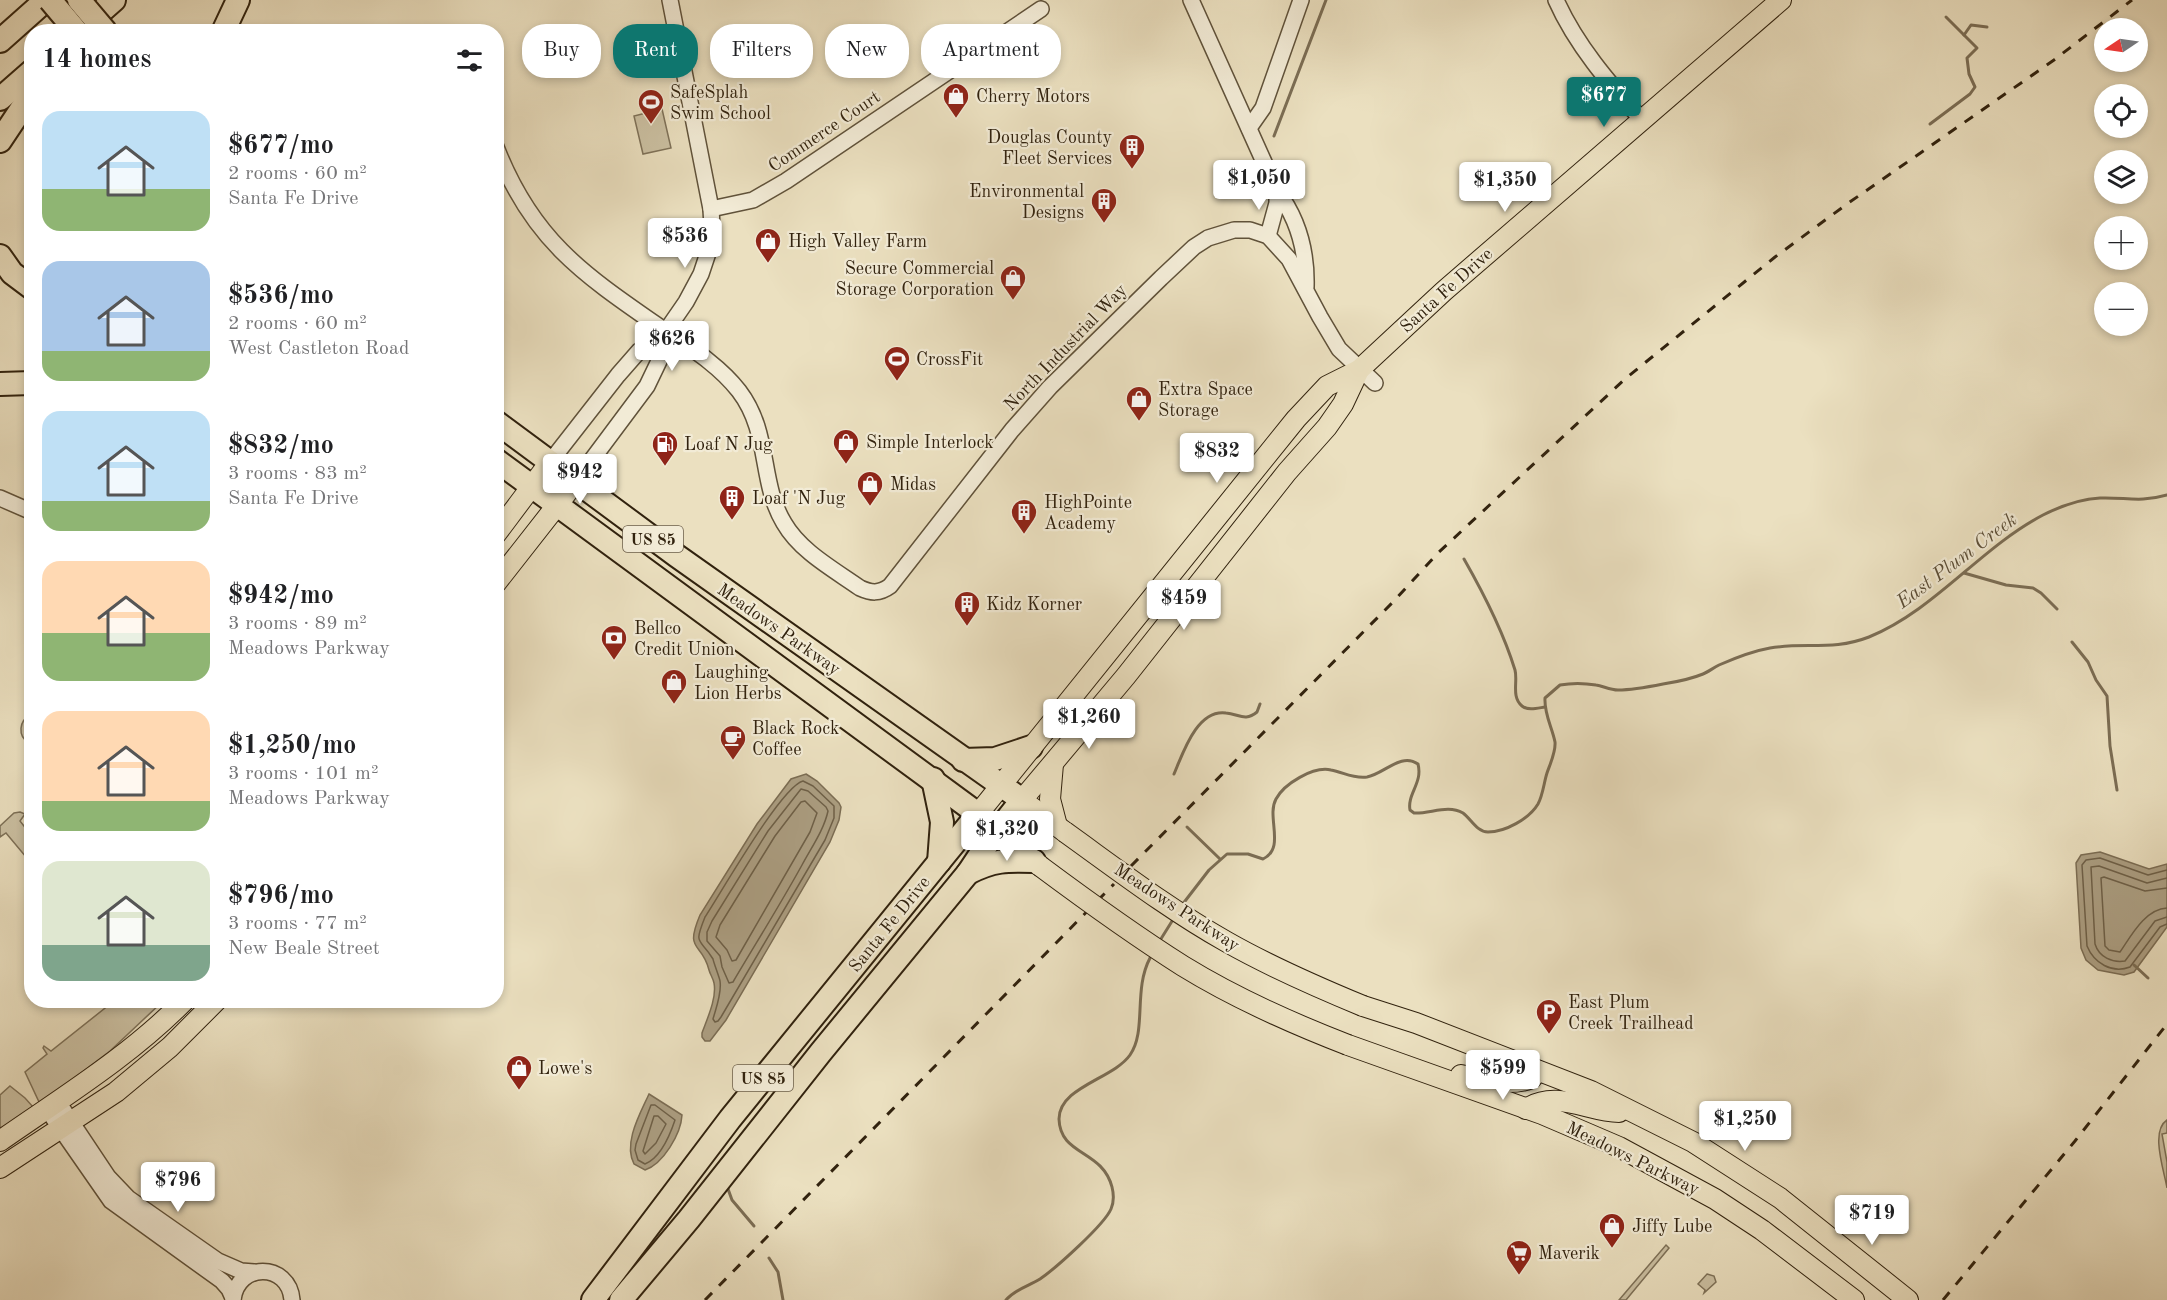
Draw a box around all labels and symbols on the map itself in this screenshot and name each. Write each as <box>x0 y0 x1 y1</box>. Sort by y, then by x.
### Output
north arrow <box>2094 18 2148 72</box>
pin: $677 <box>1568 77 1640 128</box>
shop icon: Cherry Motors <box>941 81 971 119</box>
place label: SafeSplah Swim School <box>670 84 771 123</box>
sports icon: SafeSplah Swim School <box>636 87 666 125</box>
street label: Commerce Court <box>765 88 884 176</box>
place label: Cherry Motors <box>976 88 1090 106</box>
place label: Douglas County Fleet Services <box>987 129 1112 168</box>
building icon: Douglas County Fleet Services <box>1117 132 1147 170</box>
pin: $1,050 <box>1210 160 1308 211</box>
pin: $1,350 <box>1456 162 1554 213</box>
place label: Environmental Designs <box>969 183 1084 222</box>
building icon: Environmental Designs <box>1089 186 1119 224</box>
pin: $536 <box>649 218 721 269</box>
shop icon: High Valley Farm <box>753 226 783 264</box>
place label: High Valley Farm <box>788 233 927 251</box>
street label: Santa Fe Drive <box>1397 245 1496 337</box>
place label: Secure Commercial Storage Corporation <box>836 260 994 299</box>
shop icon: Secure Commercial Storage Corporation <box>998 263 1028 301</box>
street label: North Industrial Way <box>1001 281 1131 414</box>
pin: $626 <box>636 321 708 372</box>
sports icon: CrossFit <box>882 344 912 382</box>
place label: CrossFit <box>916 351 983 369</box>
place label: Extra Space Storage <box>1158 381 1253 420</box>
shop icon: Extra Space Storage <box>1124 384 1154 422</box>
shop icon: Simple Interlock <box>831 427 861 465</box>
fuel station icon: Loaf N Jug <box>650 429 680 467</box>
pin: $832 <box>1181 433 1253 484</box>
place label: Simple Interlock <box>866 434 994 452</box>
place label: Loaf N Jug <box>684 436 773 454</box>
pin: $942 <box>544 454 616 505</box>
shop icon: Midas <box>855 469 885 507</box>
place label: Midas <box>890 476 936 494</box>
building icon: Loaf 'N Jug <box>717 483 747 521</box>
place label: Loaf 'N Jug <box>752 490 845 508</box>
place label: HighPointe Academy <box>1044 494 1132 533</box>
building icon: HighPointe Academy <box>1009 497 1039 535</box>
water label: East Plum Creek <box>1892 510 2021 614</box>
road number: US 85 <box>623 526 683 552</box>
pin: $459 <box>1148 580 1220 631</box>
street label: Meadows Parkway <box>714 581 844 679</box>
building icon: Kidz Korner <box>952 589 982 627</box>
place label: Kidz Korner <box>986 596 1083 614</box>
place label: Bellco Credit Union <box>634 620 735 659</box>
bank icon: Bellco Credit Union <box>599 623 629 661</box>
place label: Laughing Lion Herbs <box>694 664 782 703</box>
shop icon: Laughing Lion Herbs <box>659 667 689 705</box>
pin: $1,260 <box>1040 699 1138 750</box>
place label: Black Rock Coffee <box>752 720 839 759</box>
cafe icon: Black Rock Coffee <box>718 723 748 761</box>
pin: $1,320 <box>958 811 1056 862</box>
street label: Meadows Parkway <box>1110 861 1243 955</box>
street label: Santa Fe Drive <box>846 873 934 976</box>
place label: East Plum Creek Trailhead <box>1568 994 1694 1033</box>
parking icon: East Plum Creek Trailhead <box>1534 997 1564 1035</box>
pin: $599 <box>1467 1050 1539 1101</box>
shop icon: Lowe's <box>504 1053 534 1091</box>
place label: Lowe's <box>538 1060 592 1078</box>
road number: US 85 <box>733 1065 793 1091</box>
pin: $1,250 <box>1696 1101 1794 1152</box>
street label: Meadows Parkway <box>1563 1119 1702 1199</box>
pin: $796 <box>142 1162 214 1213</box>
pin: $719 <box>1836 1195 1908 1246</box>
shop icon: Jiffy Lube <box>1597 1211 1627 1249</box>
place label: Jiffy Lube <box>1632 1218 1712 1236</box>
supermarket icon: Maverik <box>1504 1238 1534 1276</box>
place label: Maverik <box>1538 1245 1600 1263</box>

